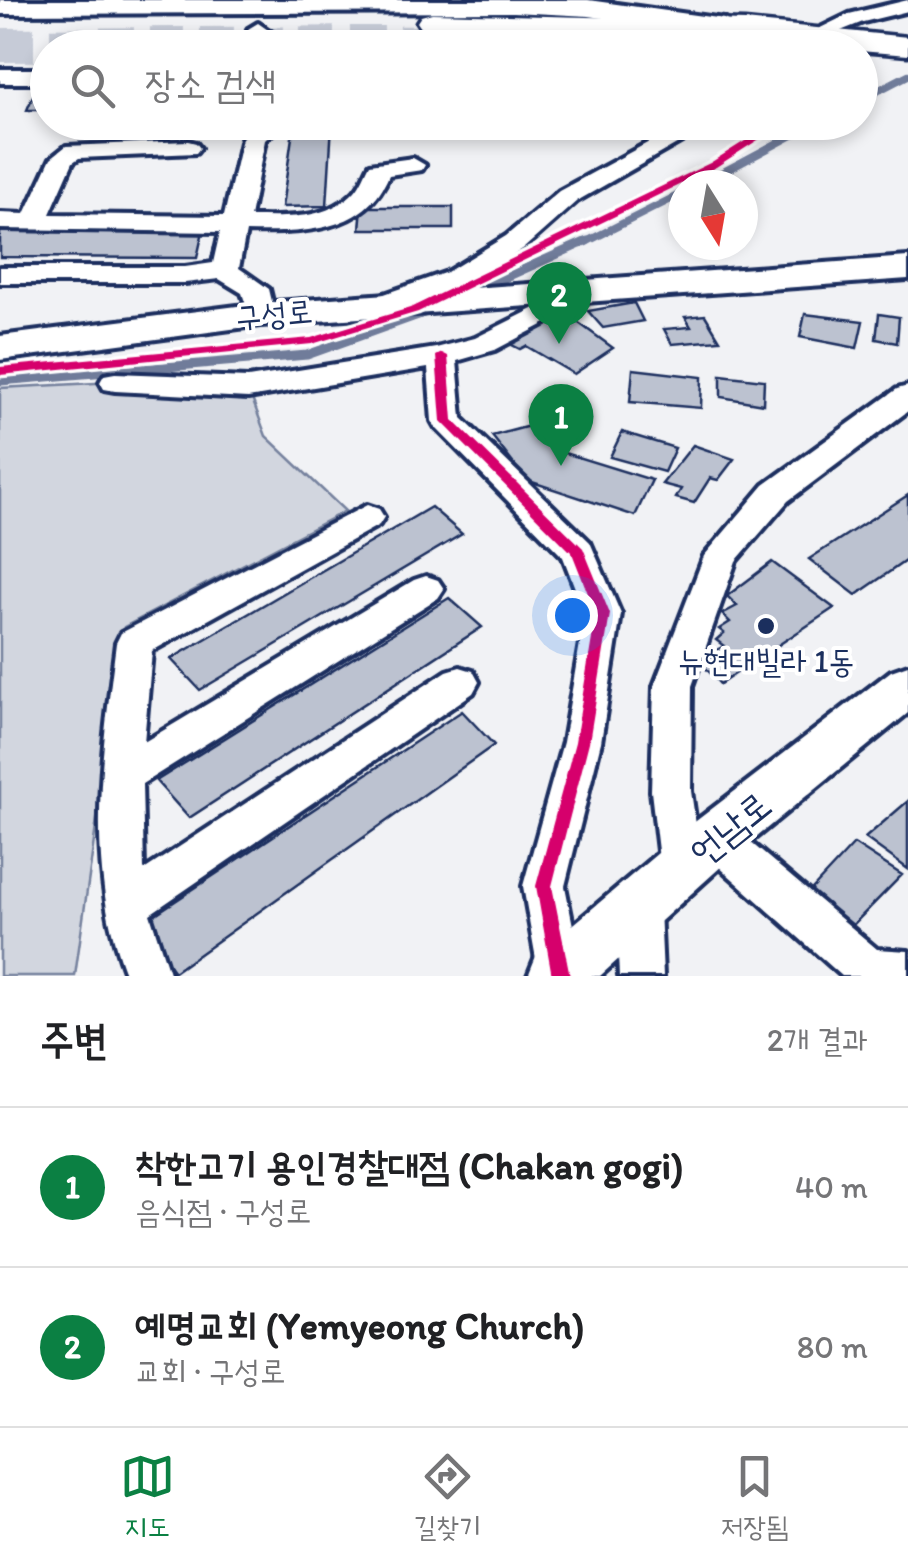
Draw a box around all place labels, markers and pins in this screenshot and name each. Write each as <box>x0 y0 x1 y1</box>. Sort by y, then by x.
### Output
pin: 2 <box>526 262 592 344</box>
pin: 1 <box>528 384 594 466</box>
marker: 뉴현대빌라 1동 <box>755 615 777 637</box>
place label: 뉴현대빌라 1동 <box>678 642 854 680</box>

